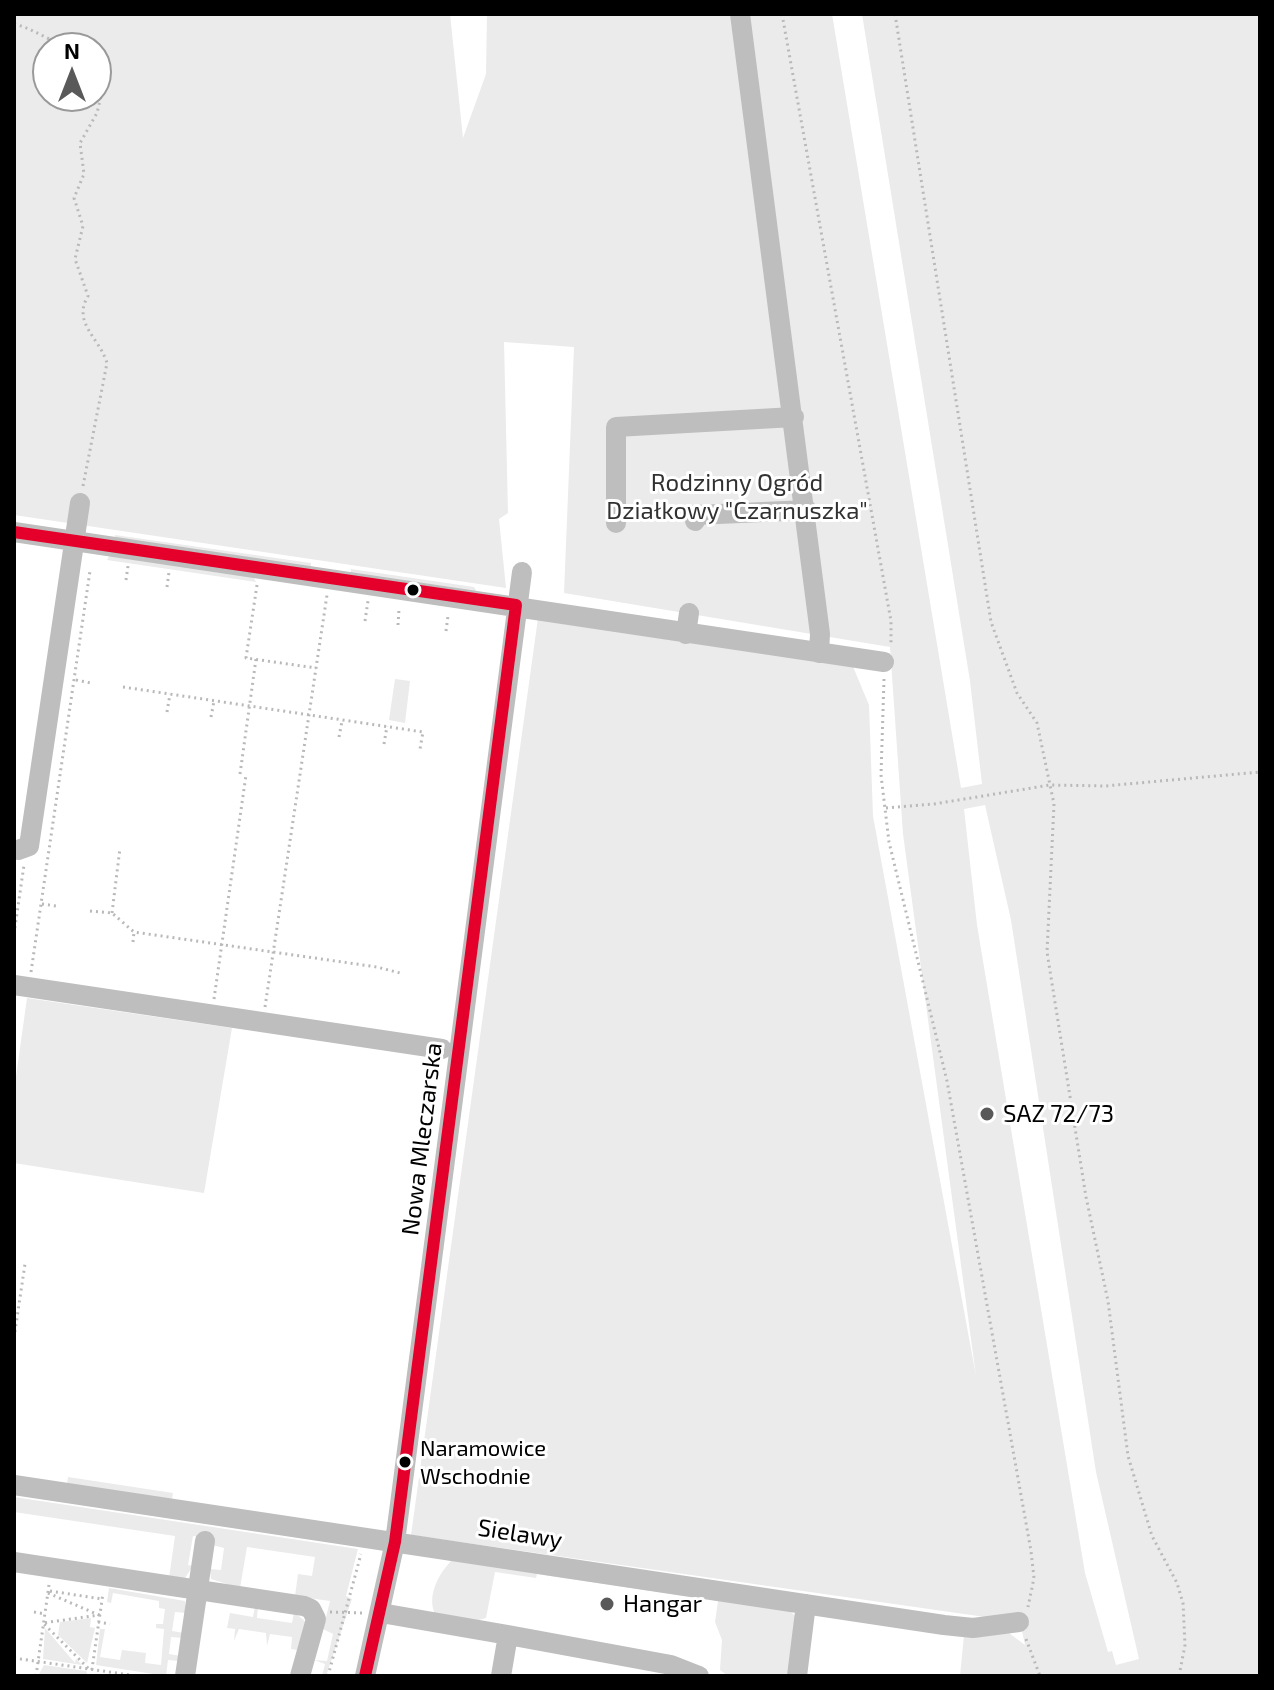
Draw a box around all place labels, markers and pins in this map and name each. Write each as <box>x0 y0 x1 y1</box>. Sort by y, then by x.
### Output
unlabelled marker <box>405 582 421 598</box>
place label: SAZ 72/73 <box>1003 1100 1114 1128</box>
marker: SAZ 72/73 <box>978 1105 996 1123</box>
place label: Naramowice Wschodnie <box>420 1436 546 1488</box>
marker: Naramowice Wschodnie <box>397 1454 413 1470</box>
place label: Hangar <box>623 1590 702 1618</box>
marker: Hangar <box>598 1595 616 1613</box>

